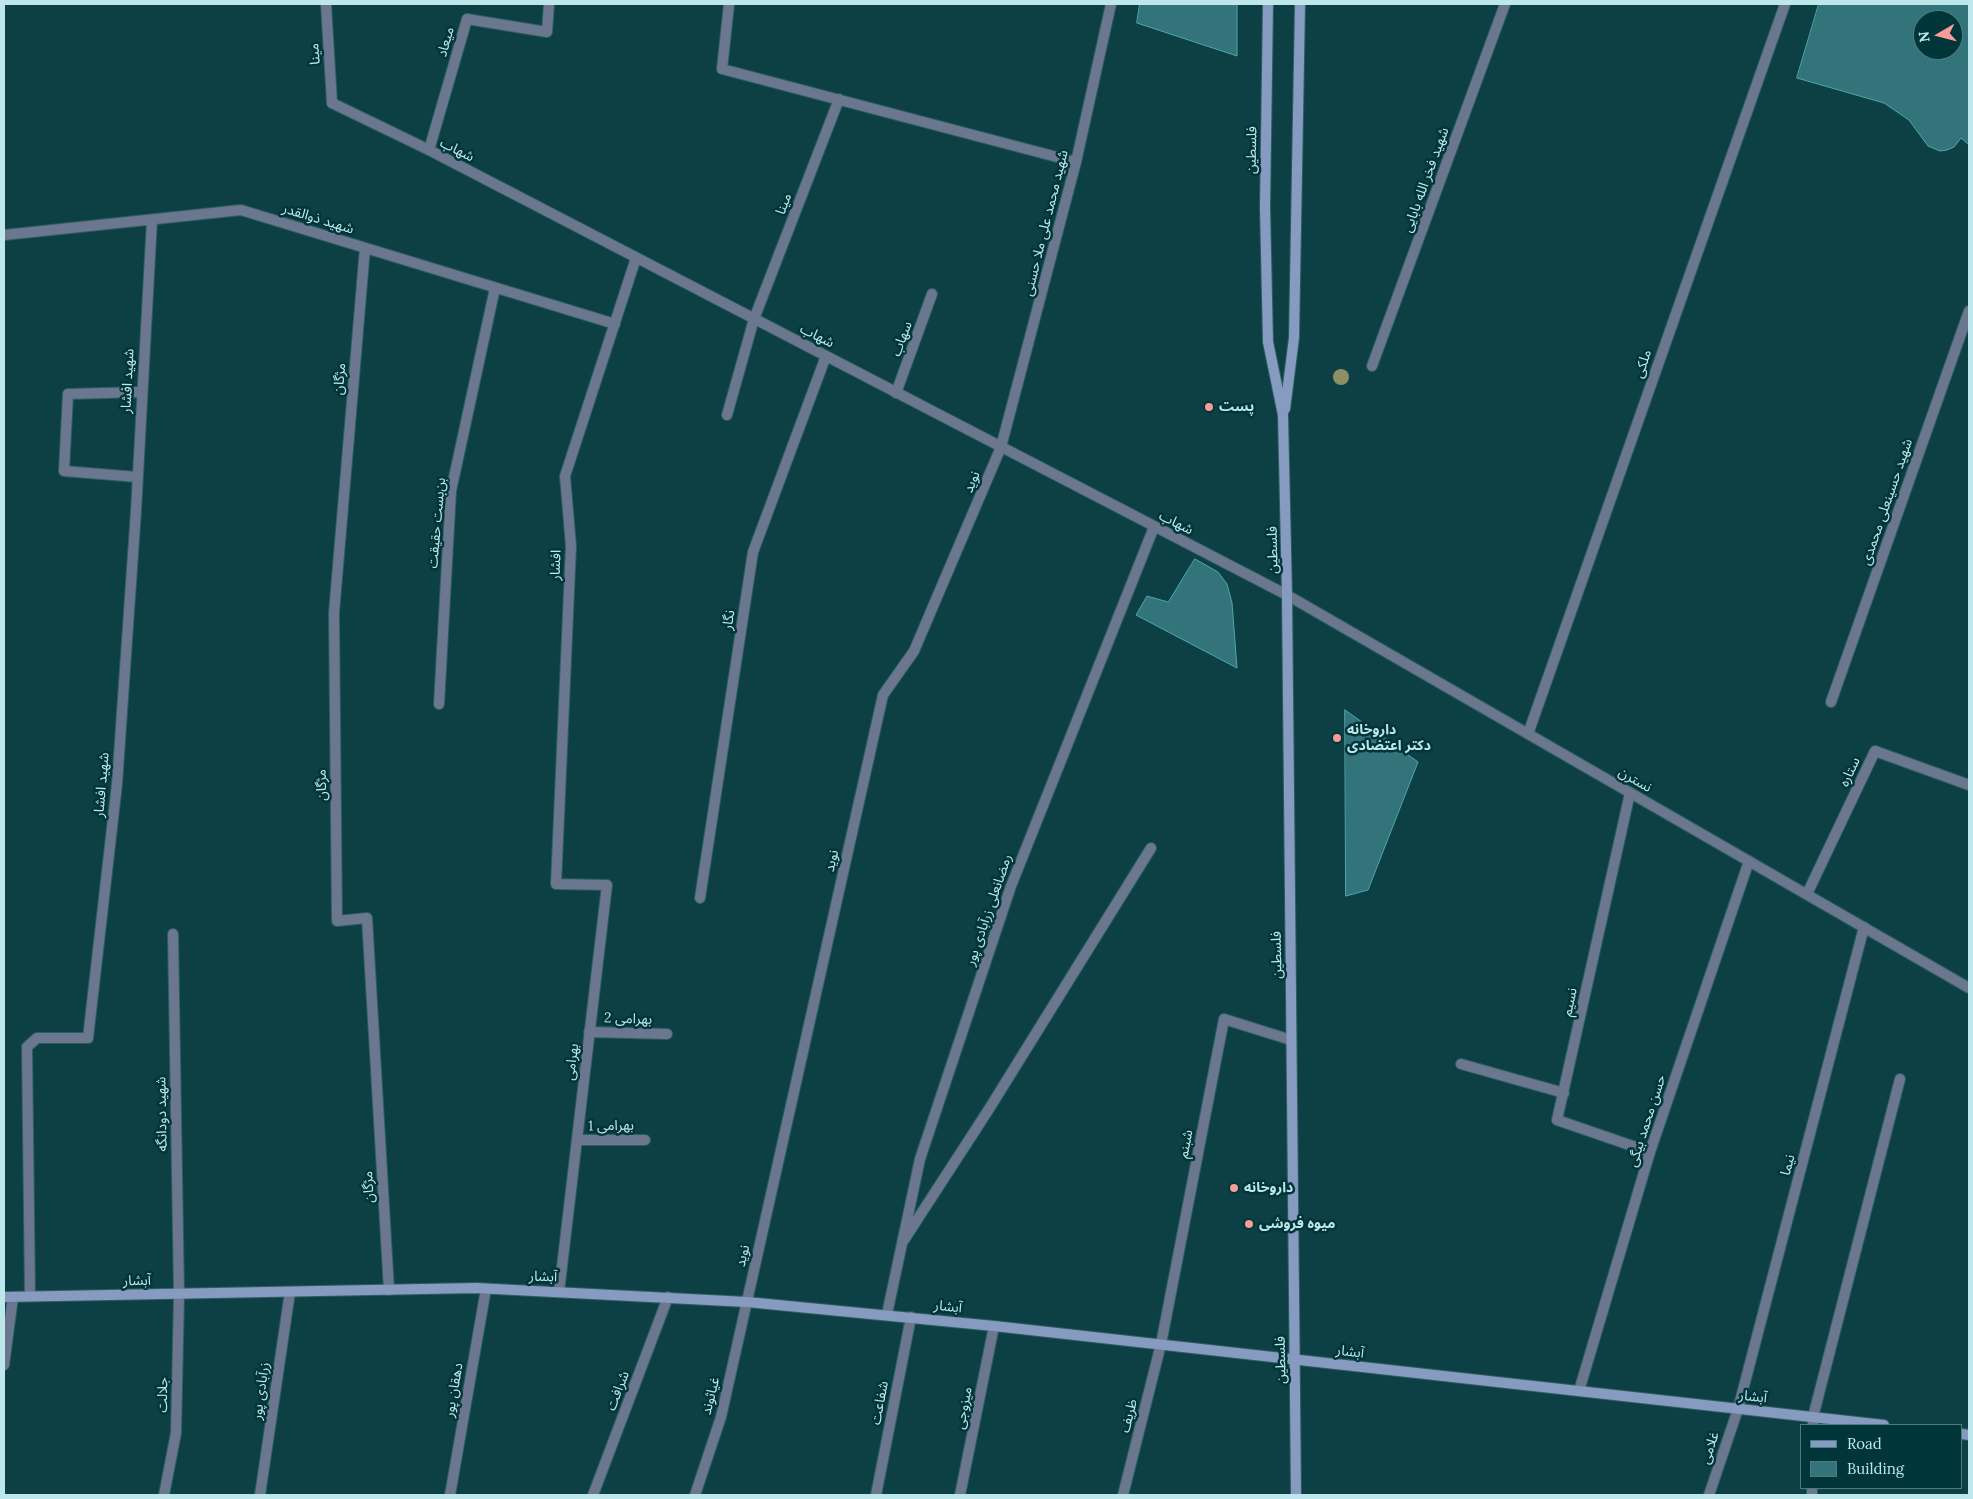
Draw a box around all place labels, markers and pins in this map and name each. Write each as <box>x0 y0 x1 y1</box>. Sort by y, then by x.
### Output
place label: پست <box>1219 399 1254 415</box>
marker: پست <box>1203 401 1215 413</box>
place label: داروخانه دکتر اعتضادی <box>1347 722 1431 754</box>
marker: داروخانه دکتر اعتضادی <box>1331 732 1343 744</box>
place label: داروخانه <box>1244 1180 1293 1196</box>
marker: داروخانه <box>1228 1182 1240 1194</box>
place label: میوه فروشی <box>1259 1216 1335 1232</box>
marker: میوه فروشی <box>1243 1218 1255 1230</box>

